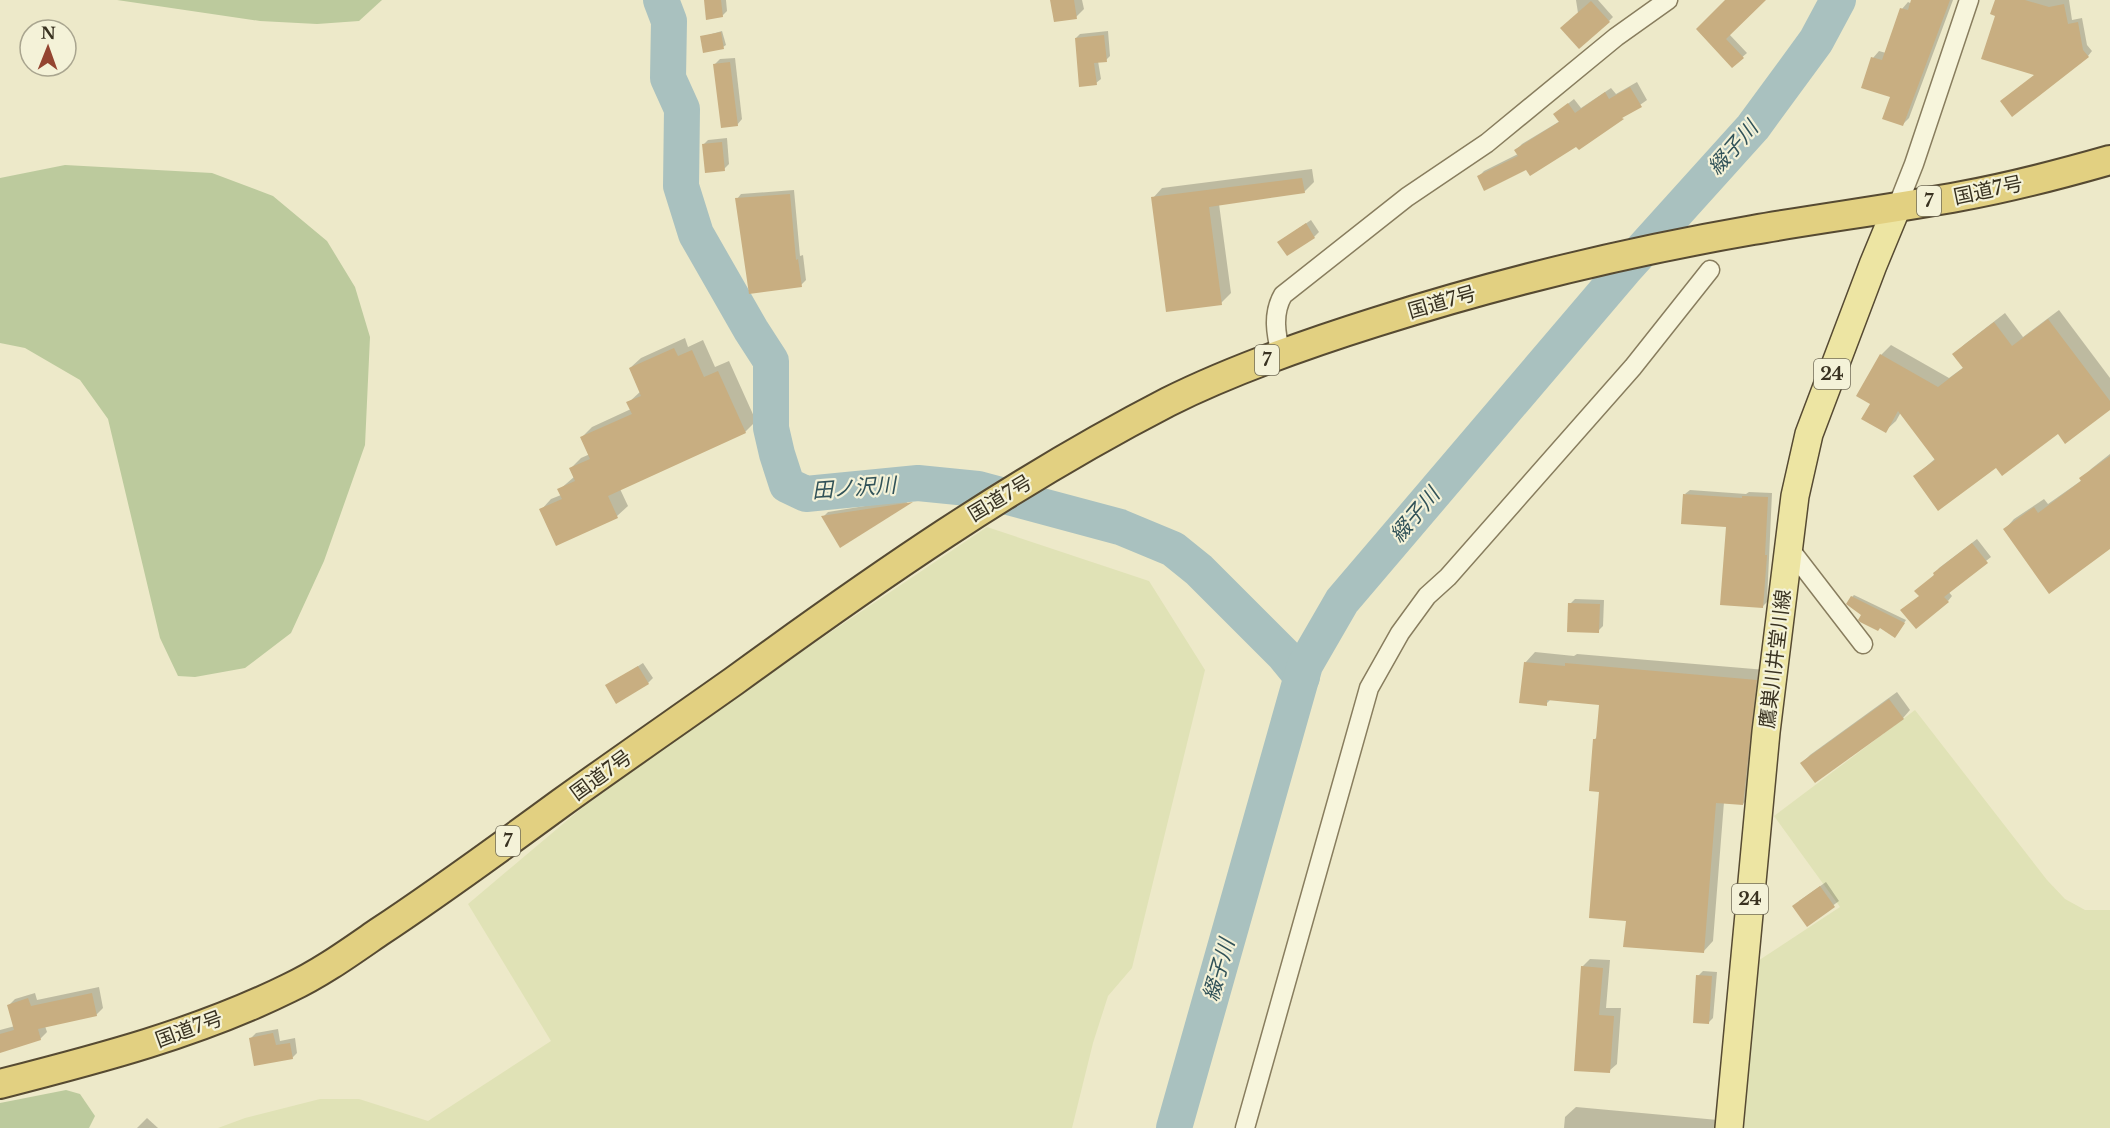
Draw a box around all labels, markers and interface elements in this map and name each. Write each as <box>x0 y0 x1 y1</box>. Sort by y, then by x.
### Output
north arrow <box>18 18 78 78</box>
text: N <box>41 23 56 43</box>
water label: 綴子川 <box>1703 114 1765 180</box>
street label: 国道7号 <box>1951 171 2025 209</box>
road number: 7 <box>1917 186 1941 216</box>
street label: 国道7号 <box>1405 281 1479 323</box>
road number: 7 <box>1255 345 1279 375</box>
road number: 24 <box>1814 359 1850 389</box>
street label: 国道7号 <box>964 470 1036 526</box>
water label: 田ノ沢川 <box>811 472 899 504</box>
water label: 綴子川 <box>1385 481 1446 547</box>
street label: 鷹巣川井堂川線 <box>1755 588 1795 730</box>
street label: 国道7号 <box>566 745 636 805</box>
road number: 7 <box>496 826 520 856</box>
road number: 24 <box>1732 884 1768 914</box>
water label: 綴子川 <box>1198 934 1241 1004</box>
street label: 国道7号 <box>152 1006 226 1052</box>

